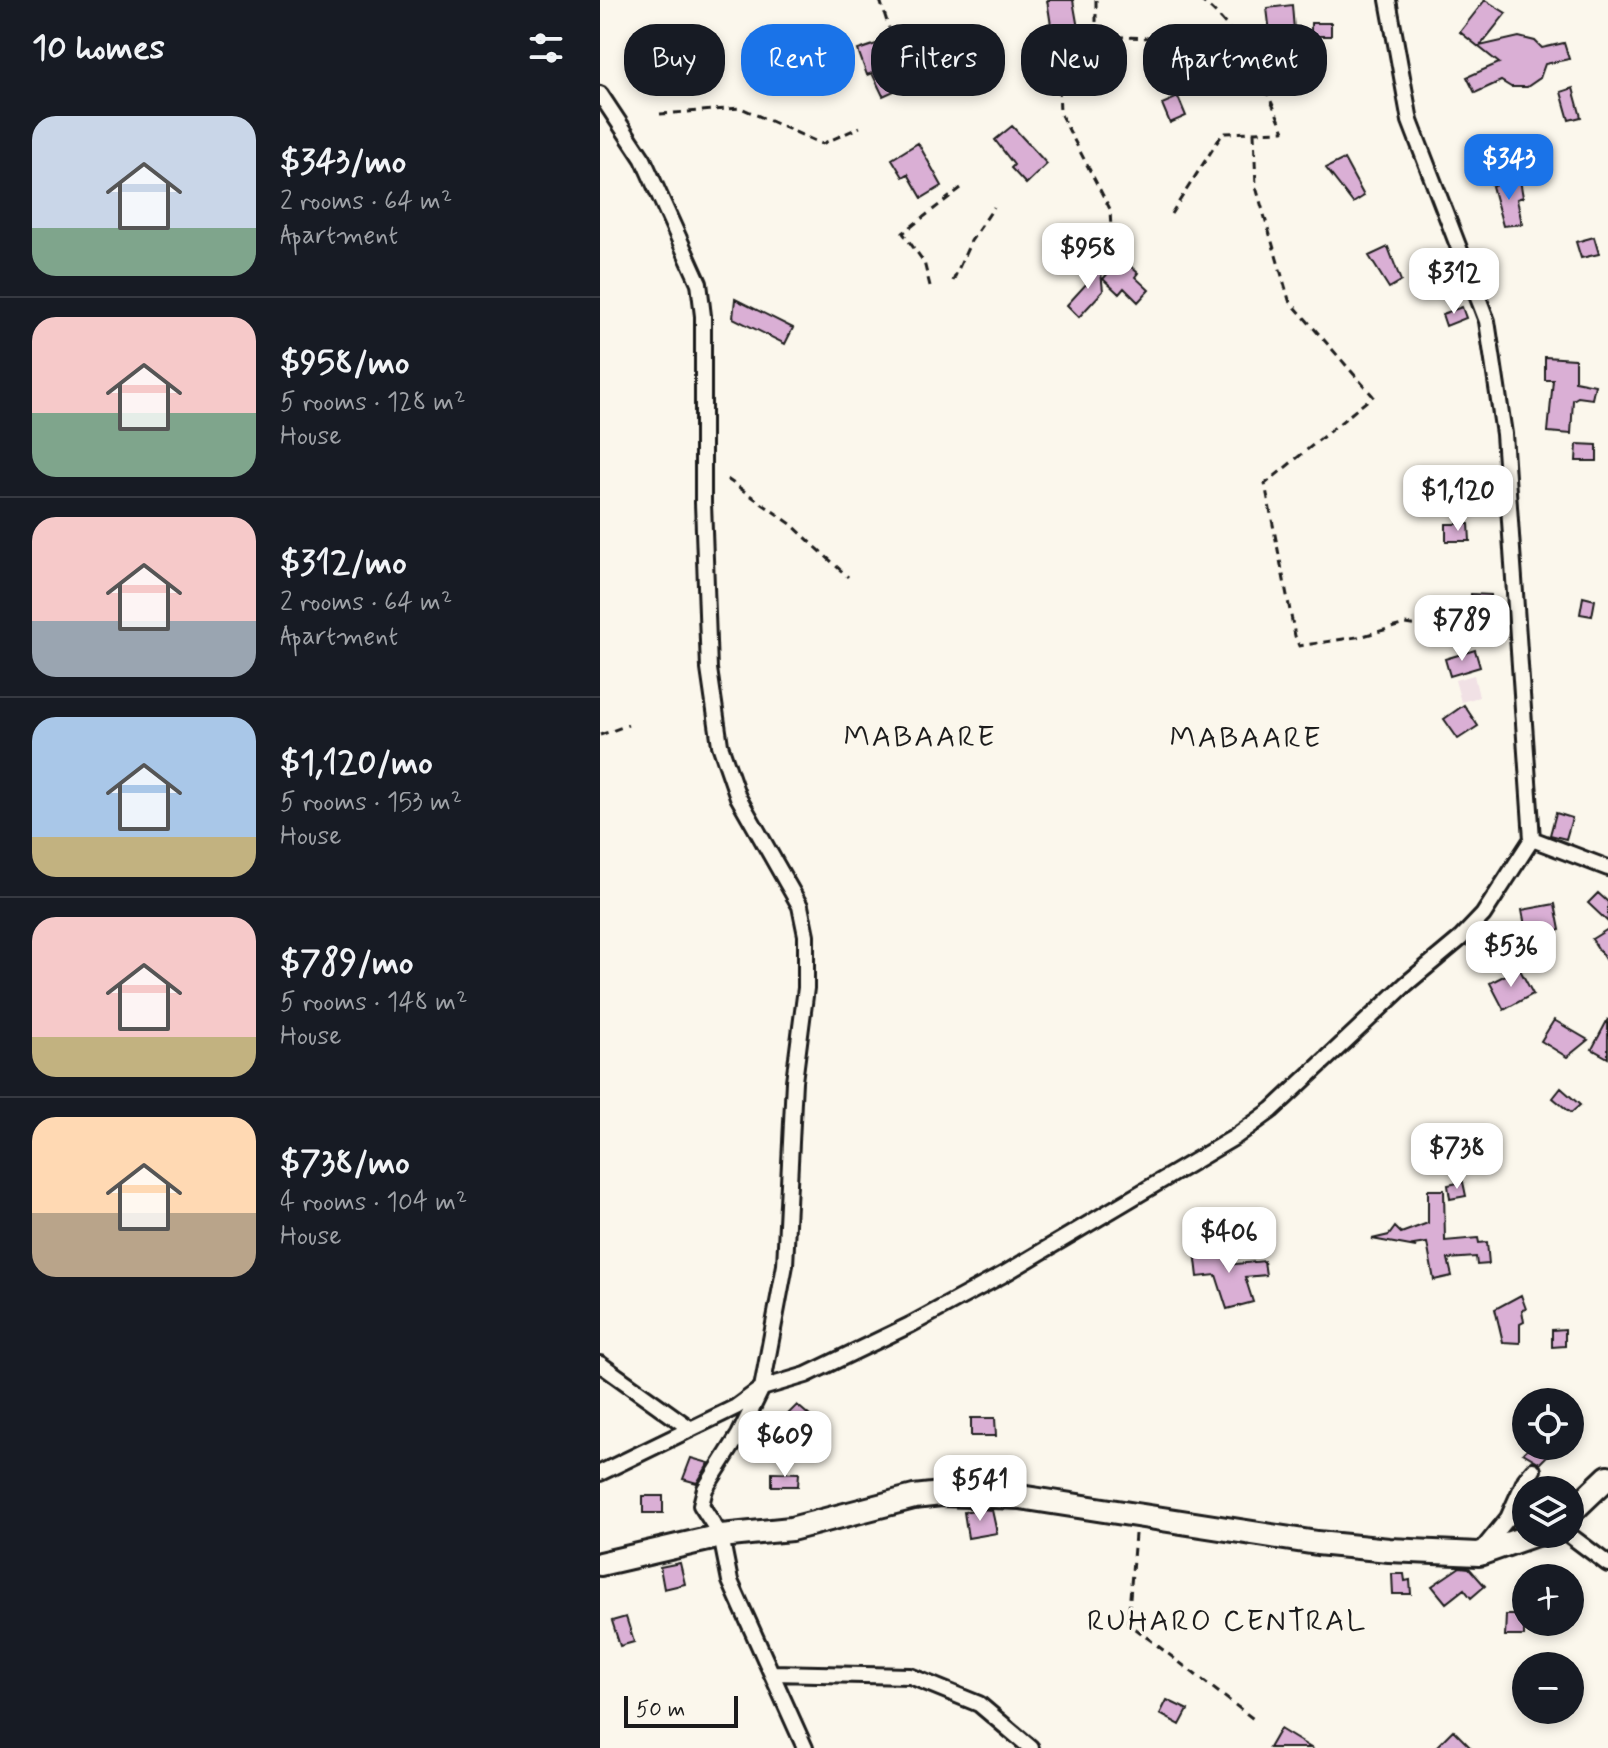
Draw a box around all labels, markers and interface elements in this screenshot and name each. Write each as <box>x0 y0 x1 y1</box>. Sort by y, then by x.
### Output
chip: Buy <box>624 24 725 96</box>
chip: Rent <box>741 24 855 96</box>
chip: Filters <box>871 24 1005 96</box>
chip: New <box>1021 24 1127 96</box>
chip: Apartment <box>1143 24 1327 96</box>
text: 10 homes <box>32 26 165 71</box>
icon: filters <box>524 26 568 70</box>
pin: $343 <box>1462 134 1556 202</box>
text: $343/mo <box>280 140 406 185</box>
text: $343 <box>1482 143 1536 177</box>
icon: home <box>96 148 192 244</box>
text: 2 rooms · 64 m² <box>280 185 452 219</box>
text: Apartment <box>280 219 398 253</box>
pin: $958 <box>1041 223 1135 291</box>
text: $958 <box>1060 232 1116 266</box>
pin: $312 <box>1407 248 1501 316</box>
text: $312 <box>1427 257 1481 291</box>
text: $958/mo <box>280 341 410 386</box>
icon: home <box>96 349 192 445</box>
text: 5 rooms · 128 m² <box>280 386 465 420</box>
text: House <box>280 420 341 454</box>
pin: $1,120 <box>1393 465 1523 533</box>
text: $1,120 <box>1421 474 1495 508</box>
text: $312/mo <box>280 541 407 586</box>
icon: home <box>96 549 192 645</box>
text: 2 rooms · 64 m² <box>280 586 452 620</box>
pin: $789 <box>1415 595 1509 663</box>
text: $789 <box>1432 604 1492 638</box>
text: Apartment <box>280 620 398 654</box>
district label: MABAARE <box>843 718 997 757</box>
district label: MABAARE <box>1169 719 1323 758</box>
text: $1,120/mo <box>280 741 433 786</box>
icon: home <box>96 749 192 845</box>
text: 5 rooms · 153 m² <box>280 786 462 820</box>
text: House <box>280 820 341 854</box>
pin: $536 <box>1464 921 1558 989</box>
text: $536 <box>1484 930 1538 964</box>
text: $789/mo <box>280 941 414 986</box>
icon: home <box>96 949 192 1045</box>
text: 5 rooms · 148 m² <box>280 986 467 1020</box>
text: House <box>280 1020 341 1054</box>
pin: $738 <box>1410 1123 1504 1191</box>
text: $738 <box>1429 1132 1485 1166</box>
text: $738/mo <box>280 1141 410 1186</box>
icon: home <box>96 1149 192 1245</box>
text: 4 rooms · 104 m² <box>280 1186 467 1220</box>
pin: $406 <box>1182 1207 1276 1275</box>
text: $406 <box>1200 1216 1258 1250</box>
text: House <box>280 1220 341 1254</box>
map controls <box>1512 1388 1584 1724</box>
button: locate <box>1512 1388 1584 1460</box>
pin: $609 <box>738 1411 832 1479</box>
text: $609 <box>756 1420 814 1454</box>
pin: $541 <box>933 1455 1027 1523</box>
text: $541 <box>952 1464 1008 1498</box>
button: layers <box>1512 1476 1584 1548</box>
button: + <box>1512 1564 1584 1636</box>
district label: RUHARO CENTRAL <box>1087 1602 1367 1641</box>
button: − <box>1512 1652 1584 1724</box>
scale bar <box>624 1692 738 1728</box>
text: 50 m <box>636 1696 685 1724</box>

